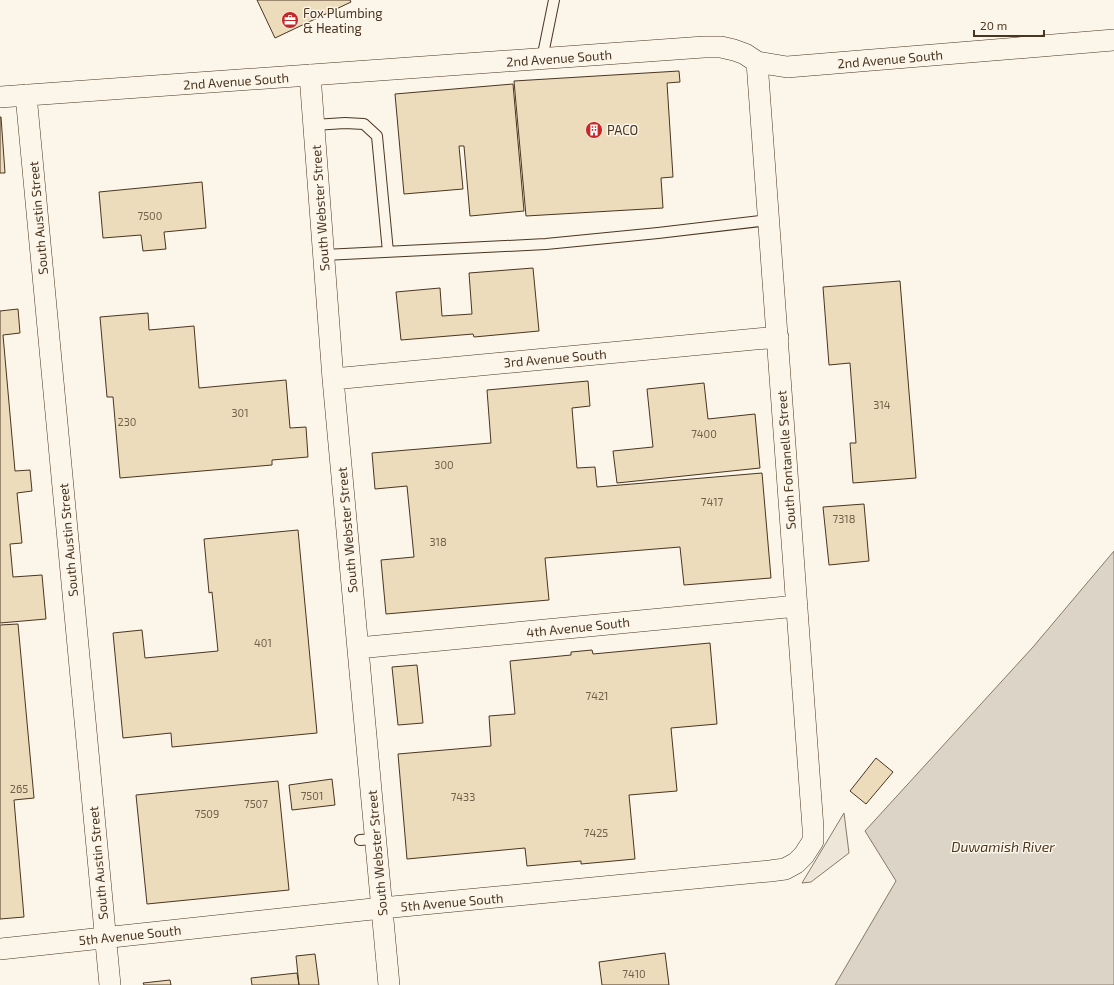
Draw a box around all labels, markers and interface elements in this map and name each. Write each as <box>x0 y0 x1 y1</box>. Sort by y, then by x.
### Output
place label: Fox Plumbing & Heating <box>303 5 383 36</box>
office icon: Fox Plumbing & Heating <box>280 10 300 30</box>
scale bar <box>974 12 1044 38</box>
text: 20 m <box>980 18 1007 32</box>
street label: 2nd Avenue South <box>506 46 612 70</box>
street label: 2nd Avenue South <box>837 46 943 72</box>
street label: 2nd Avenue South <box>183 69 289 93</box>
building icon: PACO <box>584 120 604 140</box>
place label: PACO <box>607 122 638 138</box>
street label: South Webster Street <box>308 144 332 272</box>
street label: South Austin Street <box>25 160 51 276</box>
house number: 7500 <box>138 209 162 222</box>
street label: 3rd Avenue South <box>503 346 607 370</box>
street label: South Fontanelle Street <box>773 390 799 530</box>
house number: 314 <box>873 398 891 411</box>
house number: 301 <box>231 406 249 419</box>
house number: 230 <box>118 415 136 428</box>
house number: 7400 <box>691 427 717 440</box>
house number: 300 <box>434 458 454 471</box>
street label: South Webster Street <box>334 466 360 594</box>
street label: South Austin Street <box>55 482 81 598</box>
house number: 7417 <box>701 495 724 508</box>
house number: 7318 <box>833 512 855 525</box>
house number: 318 <box>429 535 447 548</box>
street label: 4th Avenue South <box>525 614 631 640</box>
house number: 401 <box>254 636 272 649</box>
house number: 7421 <box>586 689 608 702</box>
house number: 265 <box>10 782 28 795</box>
house number: 7501 <box>301 789 323 802</box>
street label: South Webster Street <box>364 789 390 917</box>
house number: 7433 <box>451 790 475 803</box>
house number: 7507 <box>244 797 268 810</box>
street label: South Austin Street <box>85 805 111 921</box>
house number: 7509 <box>195 807 219 820</box>
house number: 7425 <box>584 826 608 839</box>
water label: Duwamish River <box>951 838 1055 855</box>
street label: 5th Avenue South <box>400 890 504 914</box>
street label: 5th Avenue South <box>78 922 182 948</box>
house number: 7410 <box>622 967 646 980</box>

